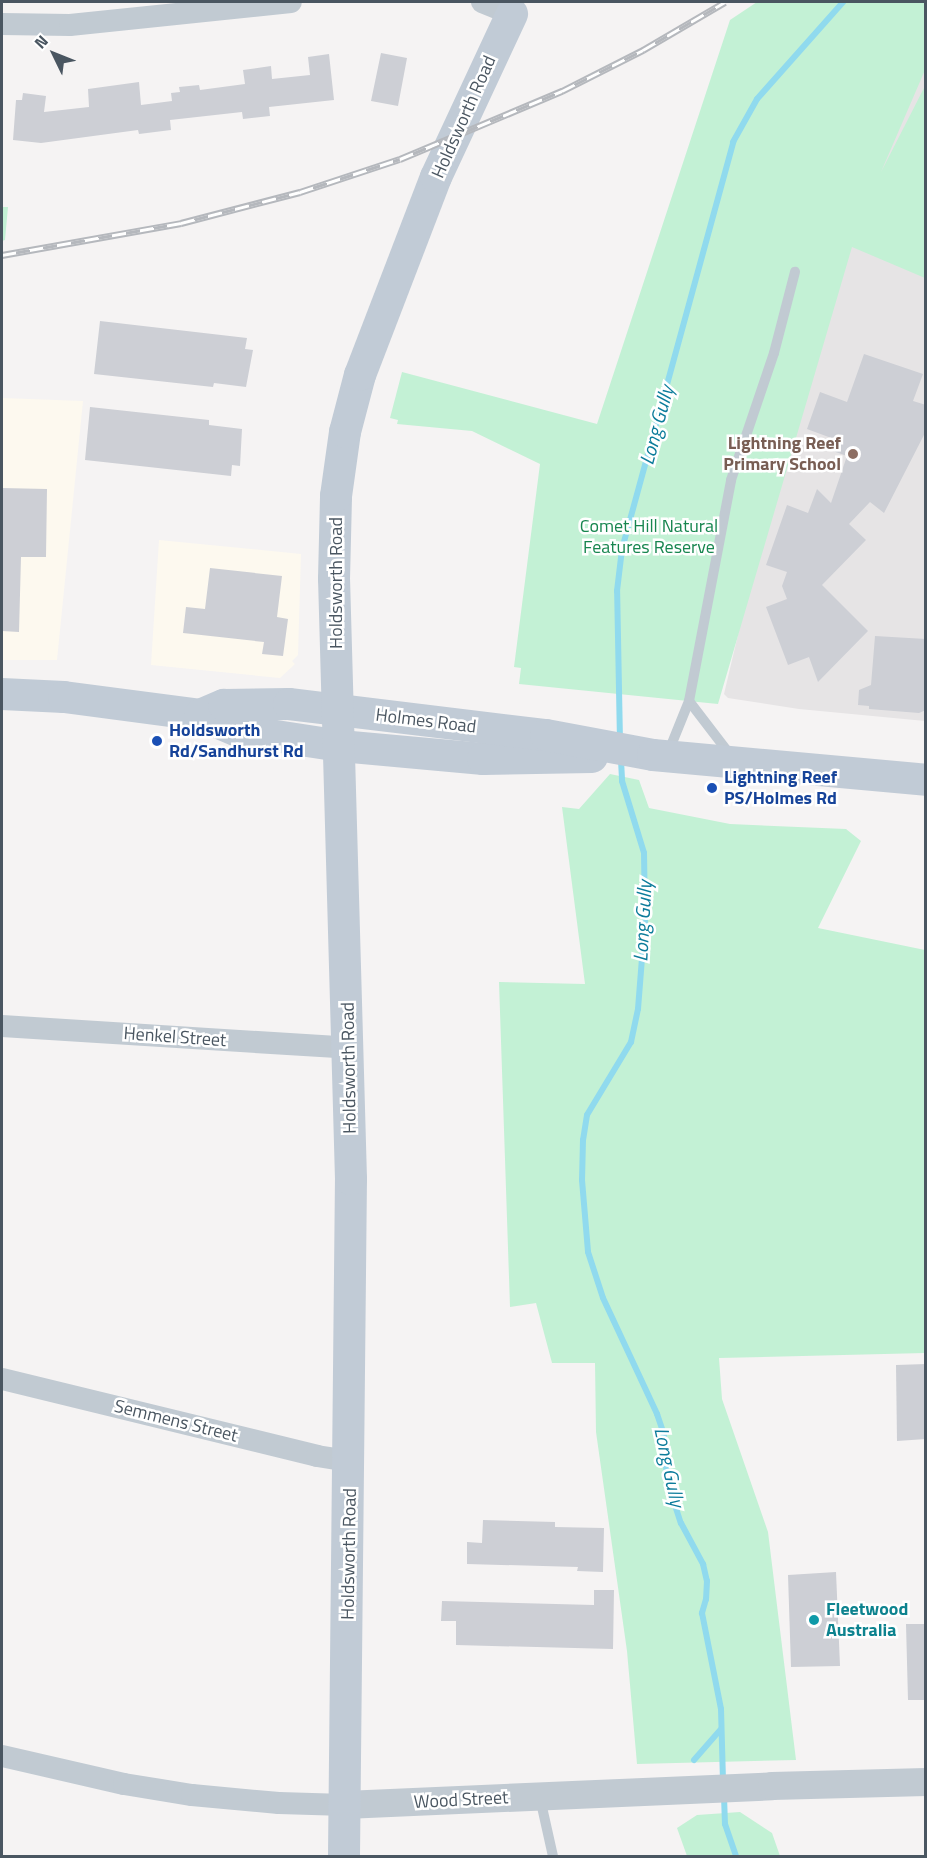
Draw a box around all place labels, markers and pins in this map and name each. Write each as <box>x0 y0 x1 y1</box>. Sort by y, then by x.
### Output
place label: Lightning Reef Primary School <box>723 433 841 476</box>
marker: Lightning Reef Primary School <box>846 447 860 461</box>
place label: Holdsworth Rd/Sandhurst Rd <box>169 720 304 762</box>
marker: Holdsworth Rd/Sandhurst Rd <box>150 734 164 748</box>
place label: Lightning Reef PS/Holmes Rd <box>724 767 837 810</box>
marker: Lightning Reef PS/Holmes Rd <box>705 781 719 795</box>
place label: Fleetwood Australia <box>826 1599 908 1642</box>
marker: Fleetwood Australia <box>807 1613 821 1627</box>

